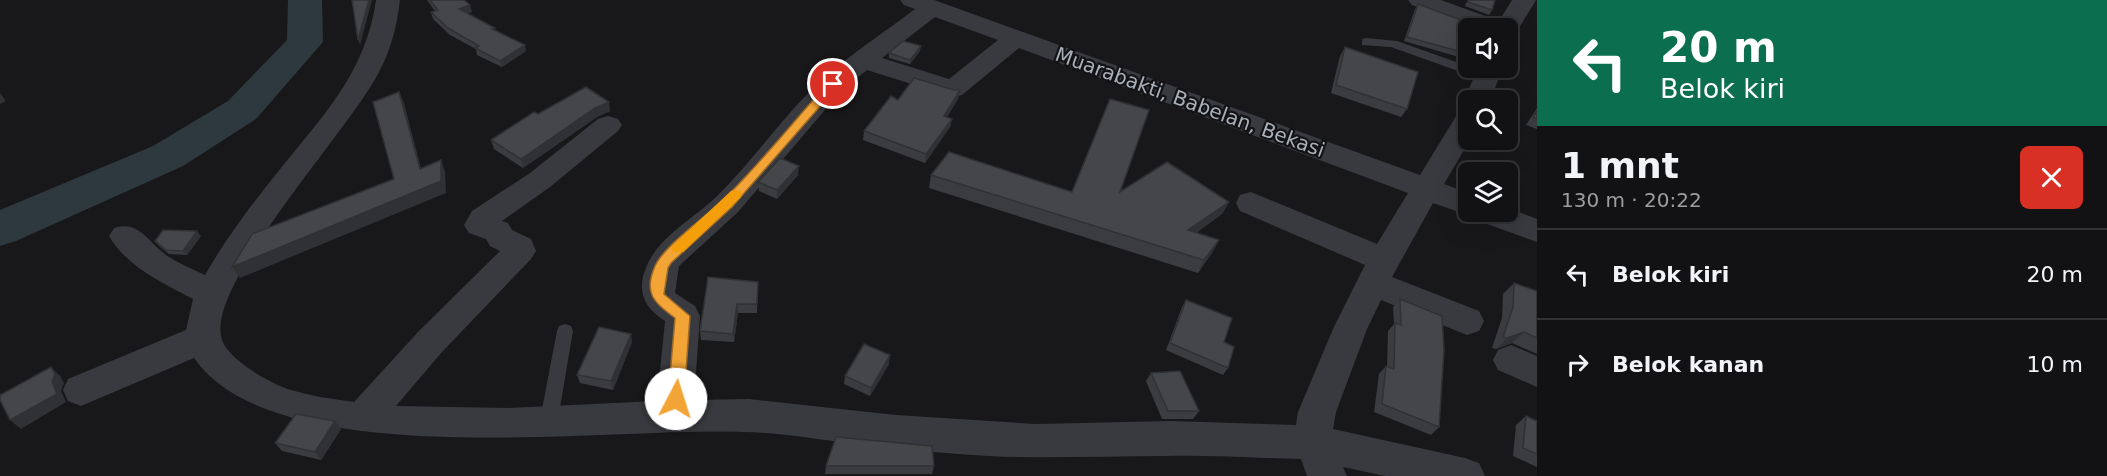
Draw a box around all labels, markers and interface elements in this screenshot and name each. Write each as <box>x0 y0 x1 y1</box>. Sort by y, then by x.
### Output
map controls <box>1458 18 1518 222</box>
button: sound <box>1458 18 1518 78</box>
text: 20 m <box>1660 23 1777 72</box>
icon: left <box>1561 24 1639 102</box>
street label: Muarabakti, Babelan, Bekasi <box>1052 42 1328 162</box>
pin <box>807 58 858 109</box>
icon: arrive <box>816 67 849 100</box>
text: Belok kiri <box>1660 73 1785 104</box>
button: search <box>1458 90 1518 150</box>
text: 1 mnt <box>1561 145 1679 186</box>
button: close <box>2020 146 2083 209</box>
button: layers <box>1458 162 1518 222</box>
text: 130 m · 20:22 <box>1561 188 1702 212</box>
icon: left <box>1561 258 1594 291</box>
text: Belok kiri <box>1612 262 1729 287</box>
text: 20 m <box>2027 262 2083 287</box>
icon: right <box>1561 348 1594 381</box>
text: Belok kanan <box>1612 352 1764 377</box>
text: 10 m <box>2027 352 2083 377</box>
position arrow <box>644 367 708 431</box>

